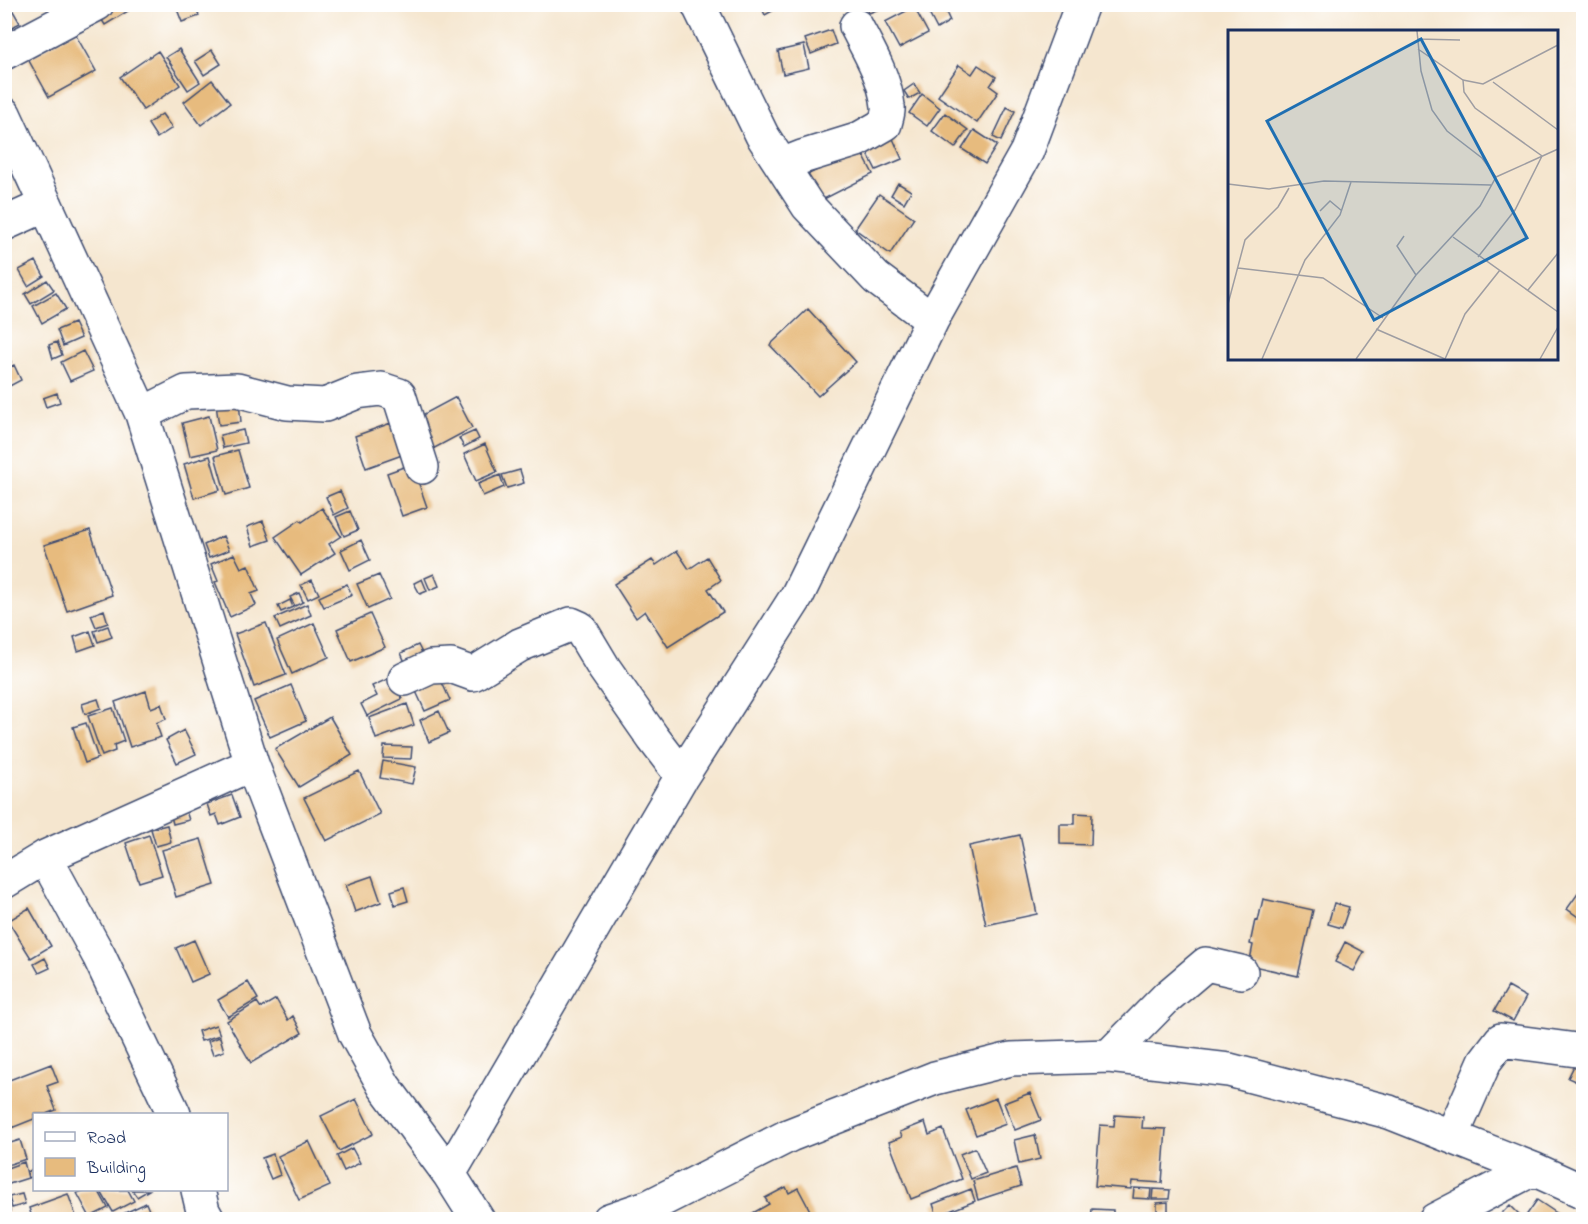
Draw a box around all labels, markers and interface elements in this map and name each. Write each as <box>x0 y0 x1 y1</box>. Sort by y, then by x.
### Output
inset map <box>1228 30 1558 360</box>
legend <box>33 1113 228 1191</box>
text: Road <box>87 1126 126 1152</box>
text: Building <box>86 1156 146 1183</box>

